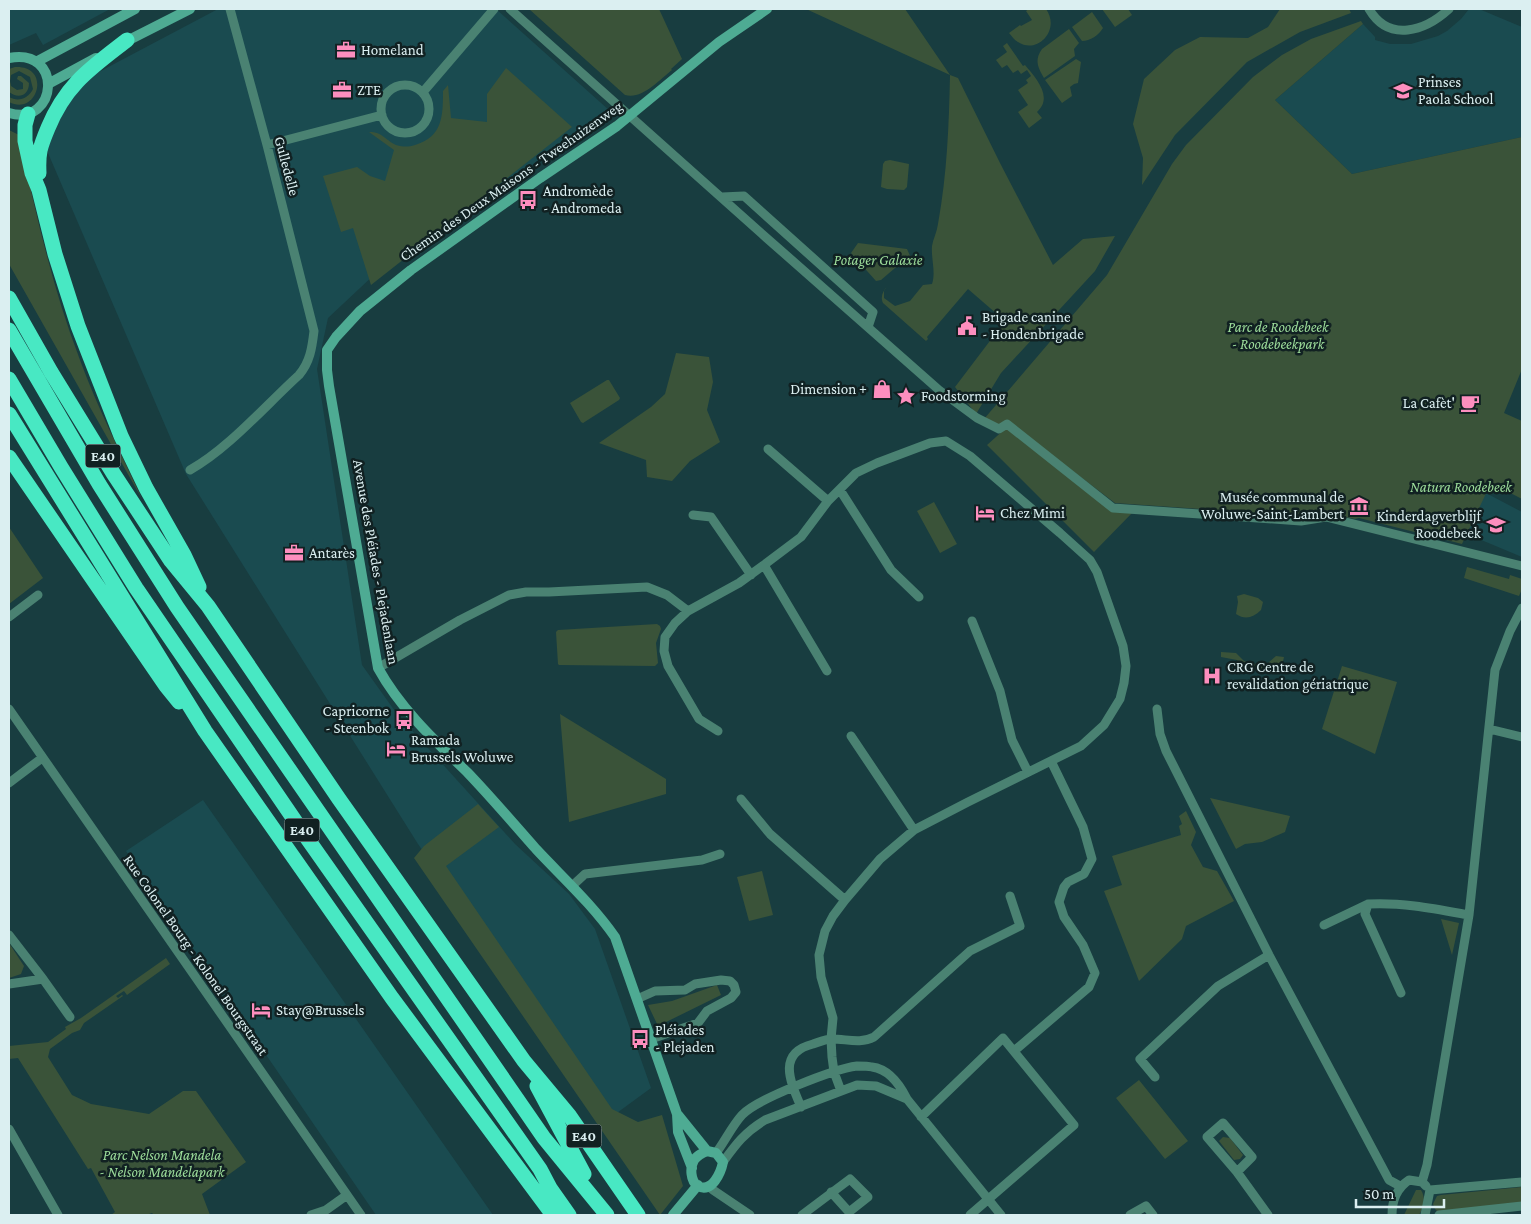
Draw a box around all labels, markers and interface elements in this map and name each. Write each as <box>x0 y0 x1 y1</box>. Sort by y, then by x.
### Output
office icon: Homeland <box>335 39 357 61</box>
place label: Homeland <box>361 42 424 58</box>
place label: Prinses Paola School <box>1418 74 1493 107</box>
office icon: ZTE <box>331 79 353 101</box>
school or university icon: Prinses Paola School <box>1392 80 1414 102</box>
place label: ZTE <box>357 82 381 98</box>
street label: Chemin des Deux Maisons - Tweehuizenweg <box>397 98 626 265</box>
street label: Gulledelle <box>271 135 303 198</box>
place label: Andromède - Andromeda <box>543 183 622 216</box>
bus stop icon: Andromède - Andromeda <box>517 189 539 211</box>
park label: Potager Galaxie <box>834 252 923 269</box>
place label: Brigade canine - Hondenbrigade <box>982 309 1084 343</box>
public building icon: Brigade canine - Hondenbrigade <box>956 315 978 337</box>
park label: Parc de Roodebeek - Roodebeekpark <box>1227 319 1330 353</box>
shop icon: Dimension + <box>871 378 893 400</box>
place label: Dimension + <box>790 381 867 397</box>
place icon: Foodstorming <box>895 385 917 407</box>
place label: Foodstorming <box>921 388 1006 405</box>
cafe icon: La Cafèt' <box>1459 392 1481 414</box>
place label: La Cafèt' <box>1403 395 1455 411</box>
road number: E40 <box>86 444 120 468</box>
street label: Avenue des Pléiades - Plejadenlaan <box>349 458 402 666</box>
park label: Natura Roodebeek <box>1410 479 1513 495</box>
place label: Musée communal de Woluwe-Saint-Lambert <box>1201 489 1345 522</box>
museum icon: Musée communal de Woluwe-Saint-Lambert <box>1348 495 1370 517</box>
hotel icon: Chez Mimi <box>974 502 996 524</box>
place label: Chez Mimi <box>1000 505 1065 521</box>
place label: Kinderdagverblijf Roodebeek <box>1376 508 1483 541</box>
school or university icon: Kinderdagverblijf Roodebeek <box>1485 514 1507 536</box>
office icon: Antarès <box>283 542 305 564</box>
place label: Antarès <box>309 545 355 561</box>
place label: CRG Centre de revalidation gériatrique <box>1227 659 1369 693</box>
hospital icon: CRG Centre de revalidation gériatrique <box>1201 665 1223 687</box>
place label: Capricorne - Steenbok <box>323 703 390 736</box>
bus stop icon: Capricorne - Steenbok <box>393 709 415 731</box>
place label: Ramada Brussels Woluwe <box>411 732 514 765</box>
hotel icon: Ramada Brussels Woluwe <box>385 738 407 760</box>
road number: E40 <box>284 818 320 842</box>
street label: Rue Colonel Bourg - Kolonel Bourgstraat <box>120 852 272 1060</box>
hotel icon: Stay@Brussels <box>250 999 272 1021</box>
place label: Stay@Brussels <box>276 1002 365 1019</box>
place label: Pléiades - Plejaden <box>655 1022 715 1056</box>
bus stop icon: Pléiades - Plejaden <box>629 1028 651 1050</box>
road number: E40 <box>566 1124 602 1148</box>
park label: Parc Nelson Mandela - Nelson Mandelapark <box>99 1147 226 1181</box>
scale bar <box>1356 1176 1444 1208</box>
text: 50 m <box>1364 1186 1394 1202</box>

